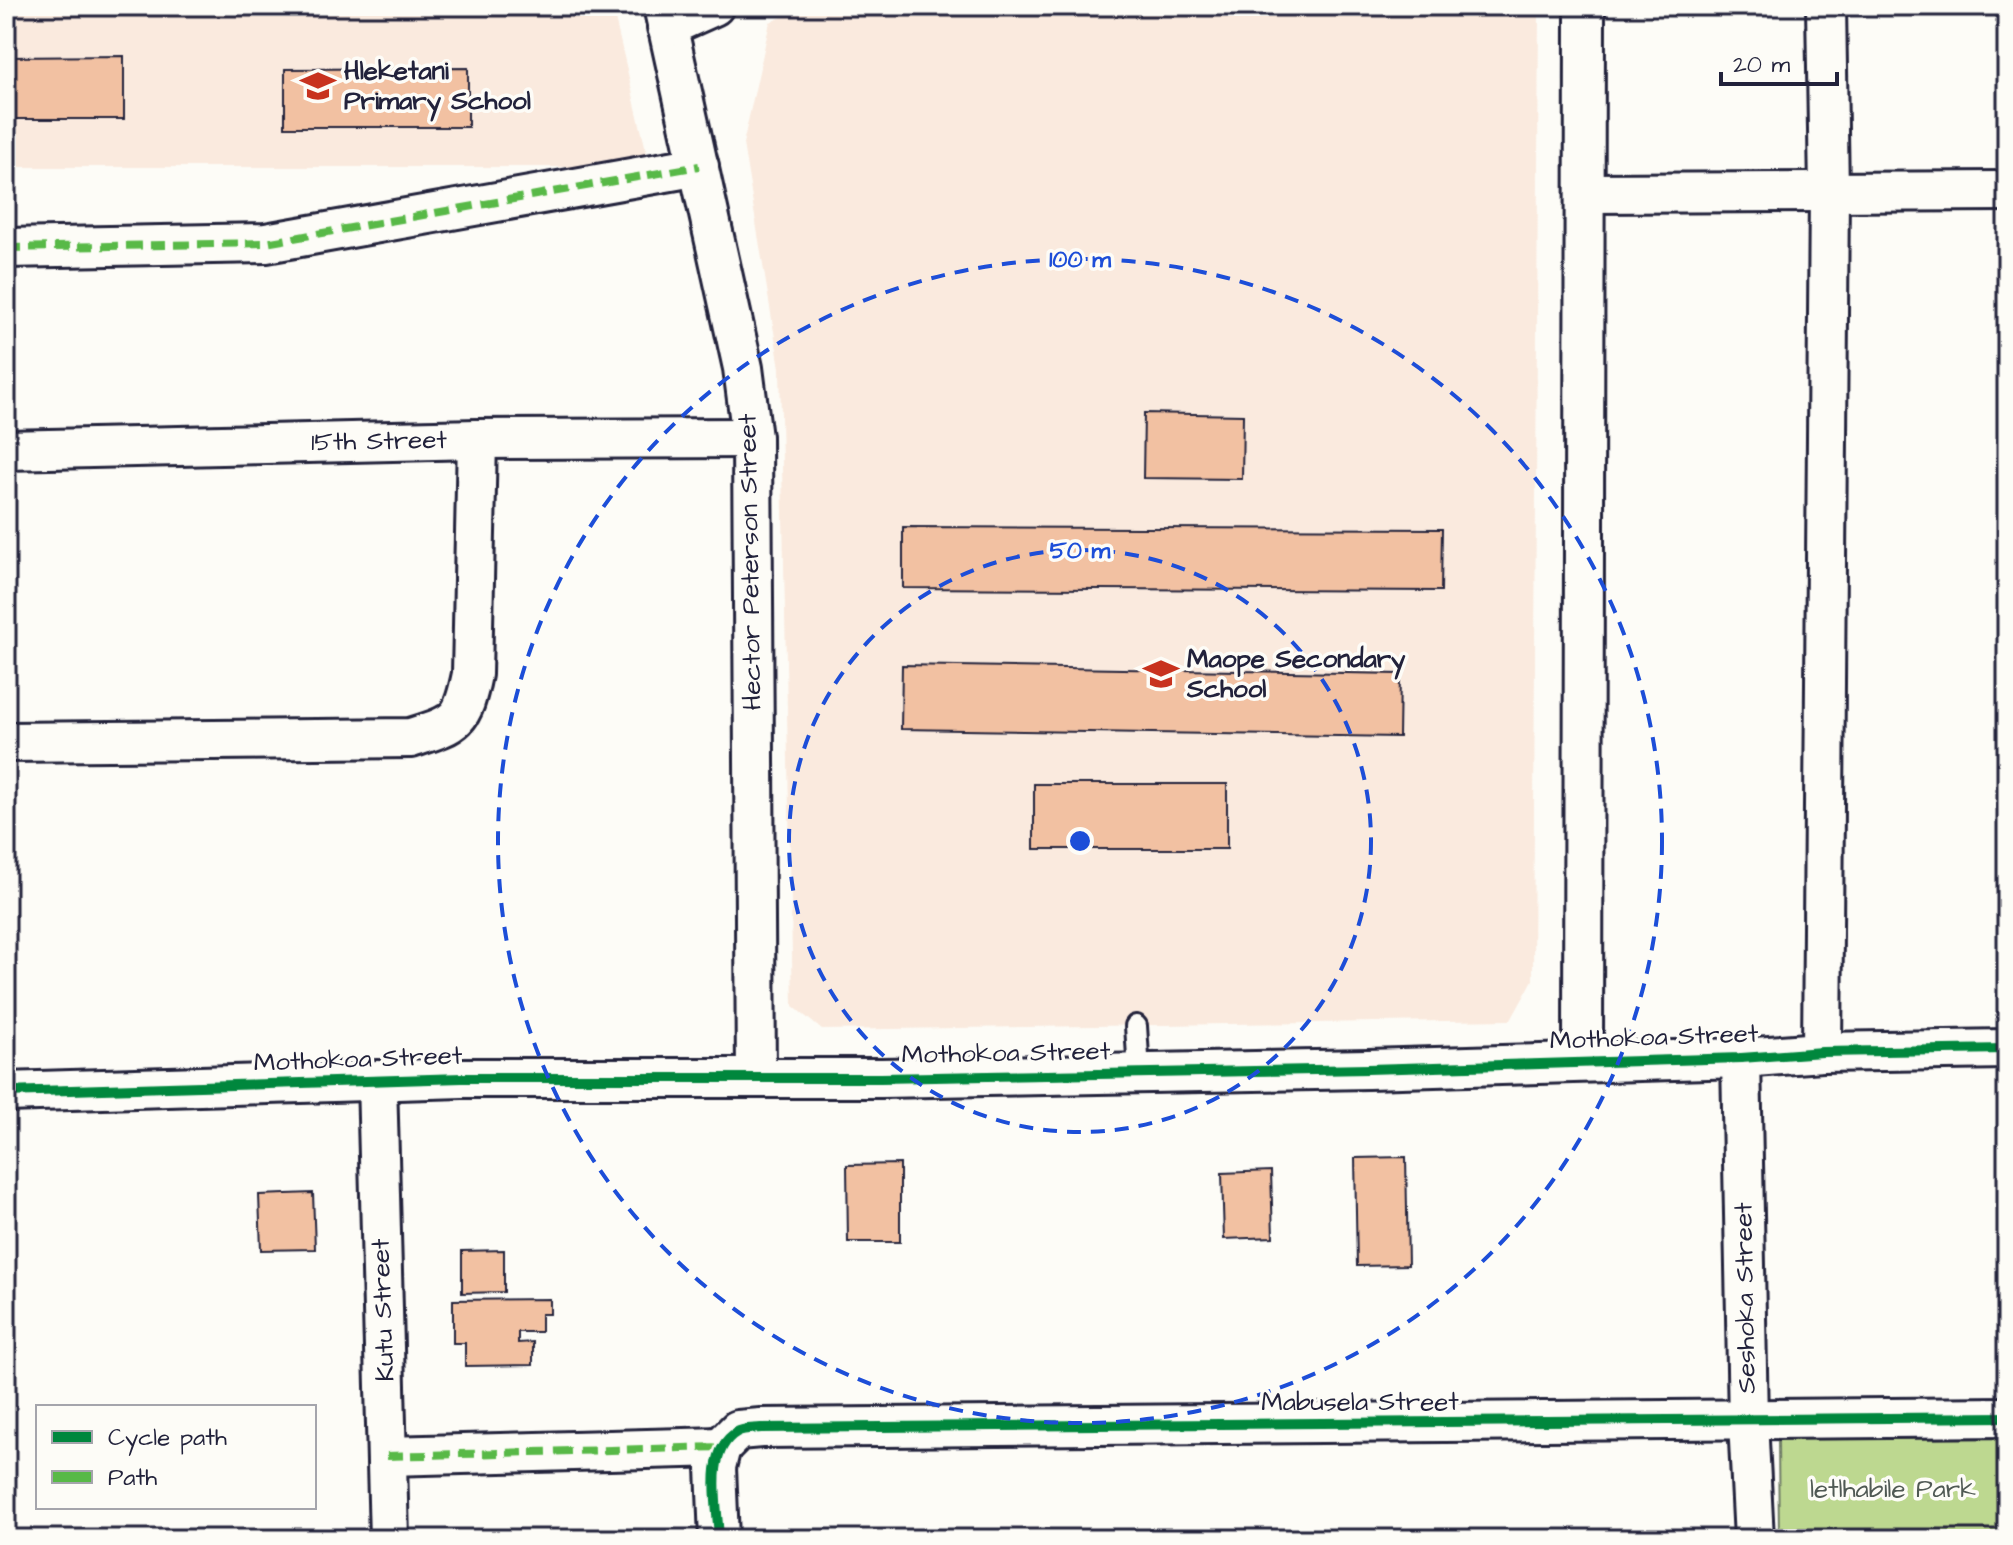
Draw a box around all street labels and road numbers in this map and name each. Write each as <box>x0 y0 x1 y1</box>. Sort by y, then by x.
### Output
street label: Hector Peterson Street <box>729 413 771 711</box>
street label: 15th Street <box>311 422 448 460</box>
street label: Mothokoa Street <box>1549 1015 1759 1059</box>
street label: Mothokoa Street <box>901 1033 1111 1073</box>
street label: Mothokoa Street <box>253 1037 463 1081</box>
street label: Seshoka Street <box>1725 1202 1765 1394</box>
street label: Kutu Street <box>362 1237 403 1382</box>
street label: Mabusela Street <box>1261 1384 1459 1420</box>

